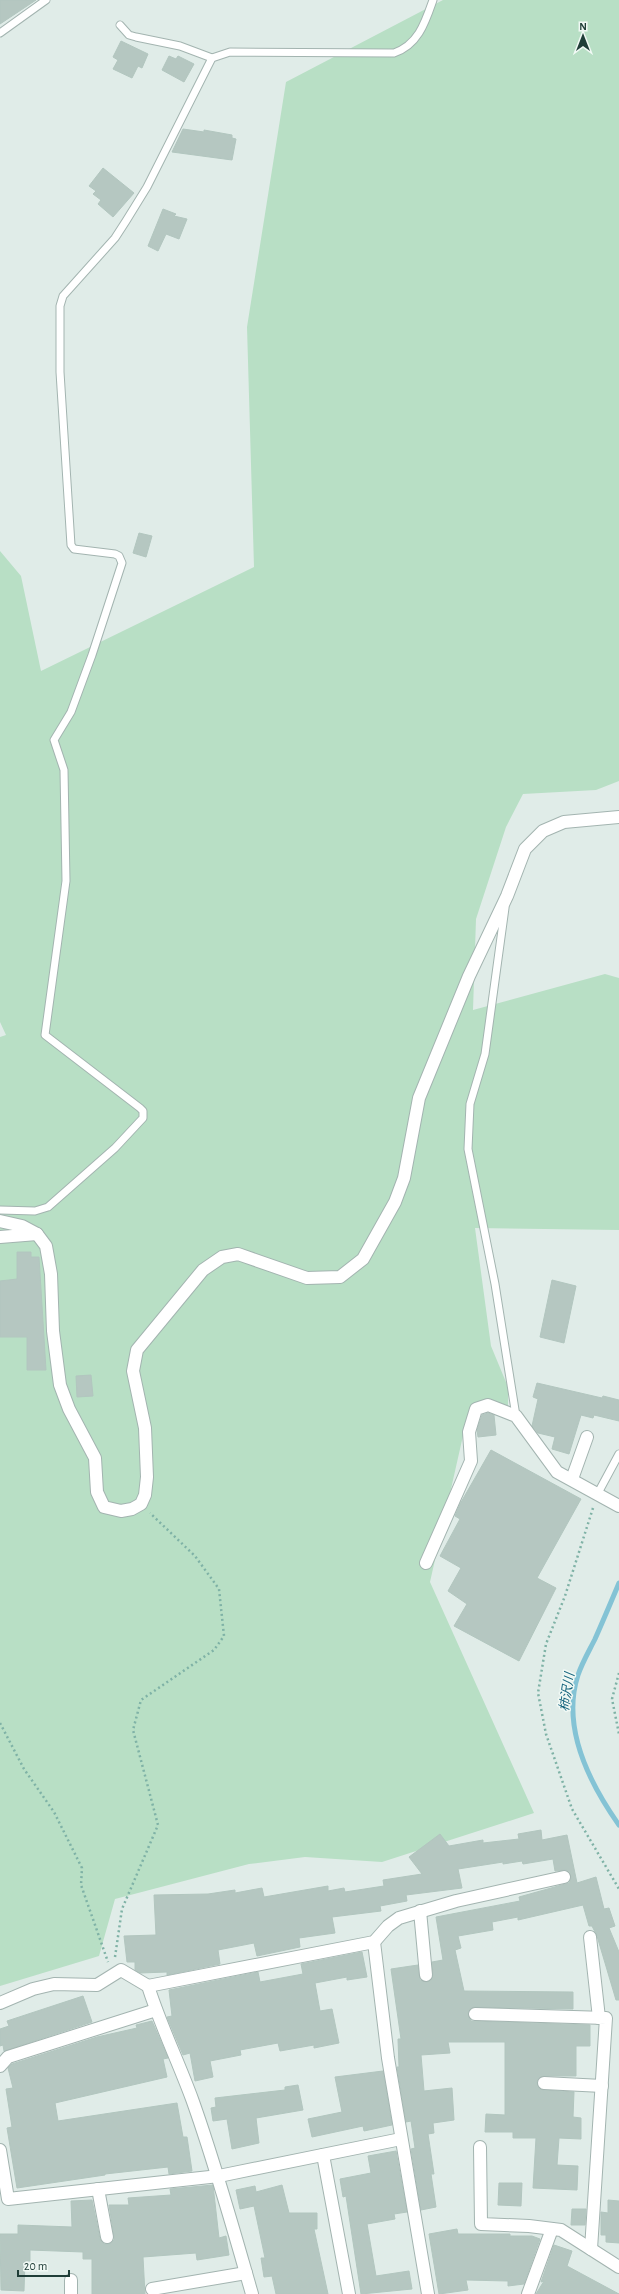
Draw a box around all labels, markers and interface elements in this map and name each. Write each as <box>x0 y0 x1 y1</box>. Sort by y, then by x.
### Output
north arrow <box>563 16 603 56</box>
text: N <box>579 21 587 32</box>
water label: 柿沢川 <box>557 1670 577 1713</box>
scale bar <box>18 2252 69 2278</box>
text: 20 m <box>24 2260 47 2272</box>

